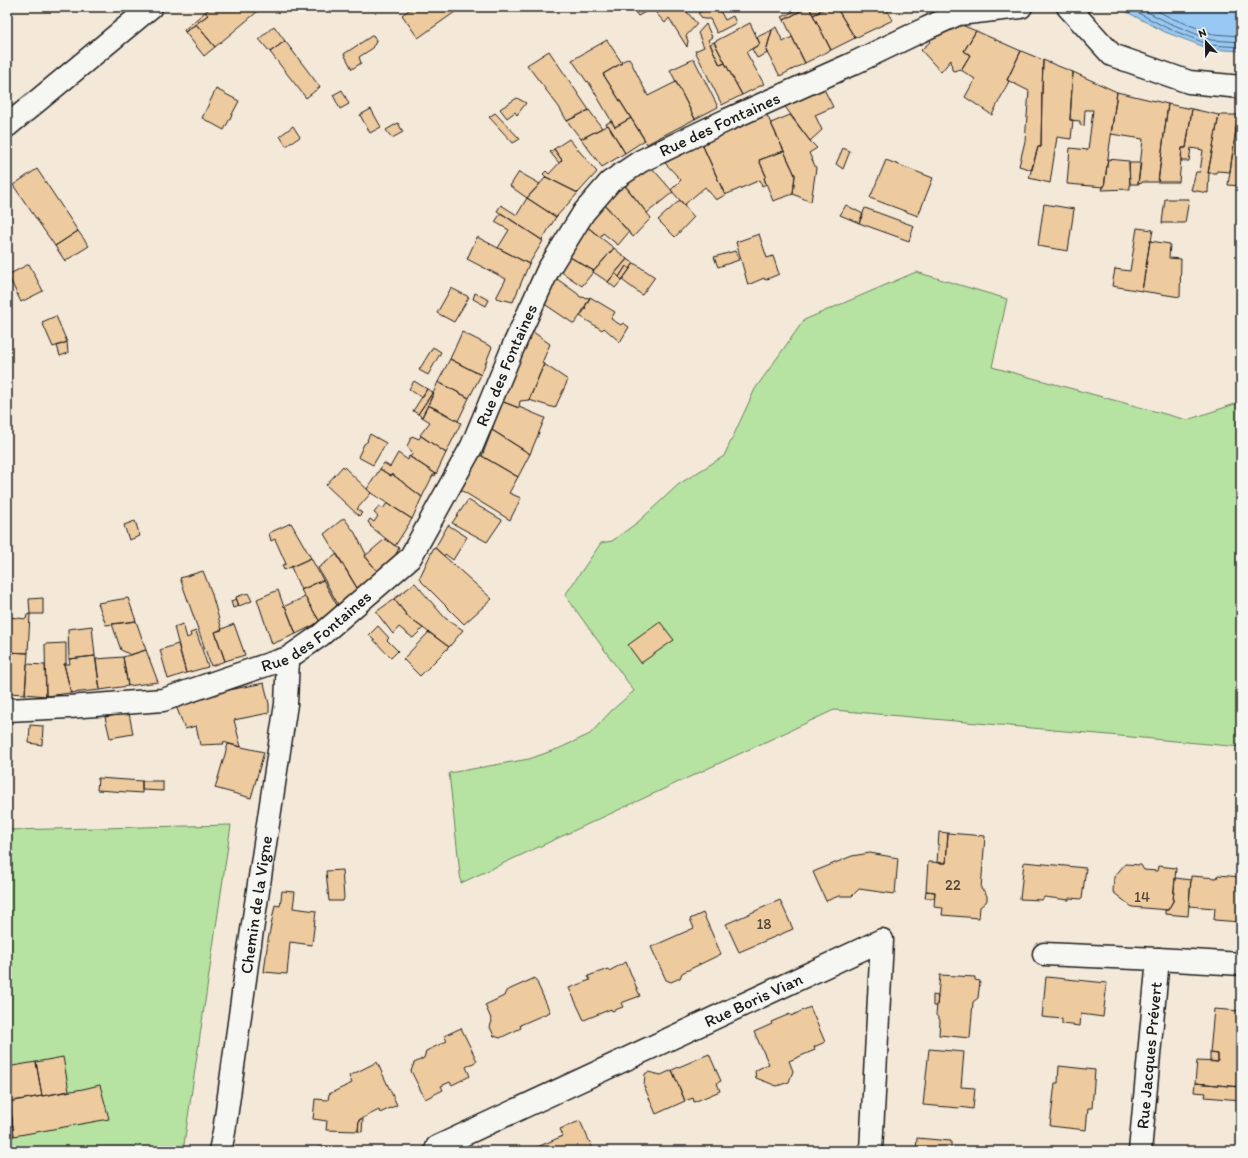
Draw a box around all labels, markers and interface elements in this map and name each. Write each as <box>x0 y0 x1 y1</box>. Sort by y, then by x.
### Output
north arrow <box>1186 22 1226 62</box>
text: N <box>1197 26 1208 41</box>
street label: Rue des Fontaines <box>656 88 783 161</box>
street label: Rue des Fontaines <box>471 301 541 429</box>
street label: Rue des Fontaines <box>259 586 375 676</box>
street label: Chemin de la Vigne <box>236 834 276 975</box>
house number: 22 <box>945 876 961 894</box>
house number: 14 <box>1134 888 1150 906</box>
house number: 18 <box>756 915 772 933</box>
street label: Rue Boris Vian <box>701 968 806 1031</box>
street label: Rue Jacques Prévert <box>1132 981 1166 1130</box>

